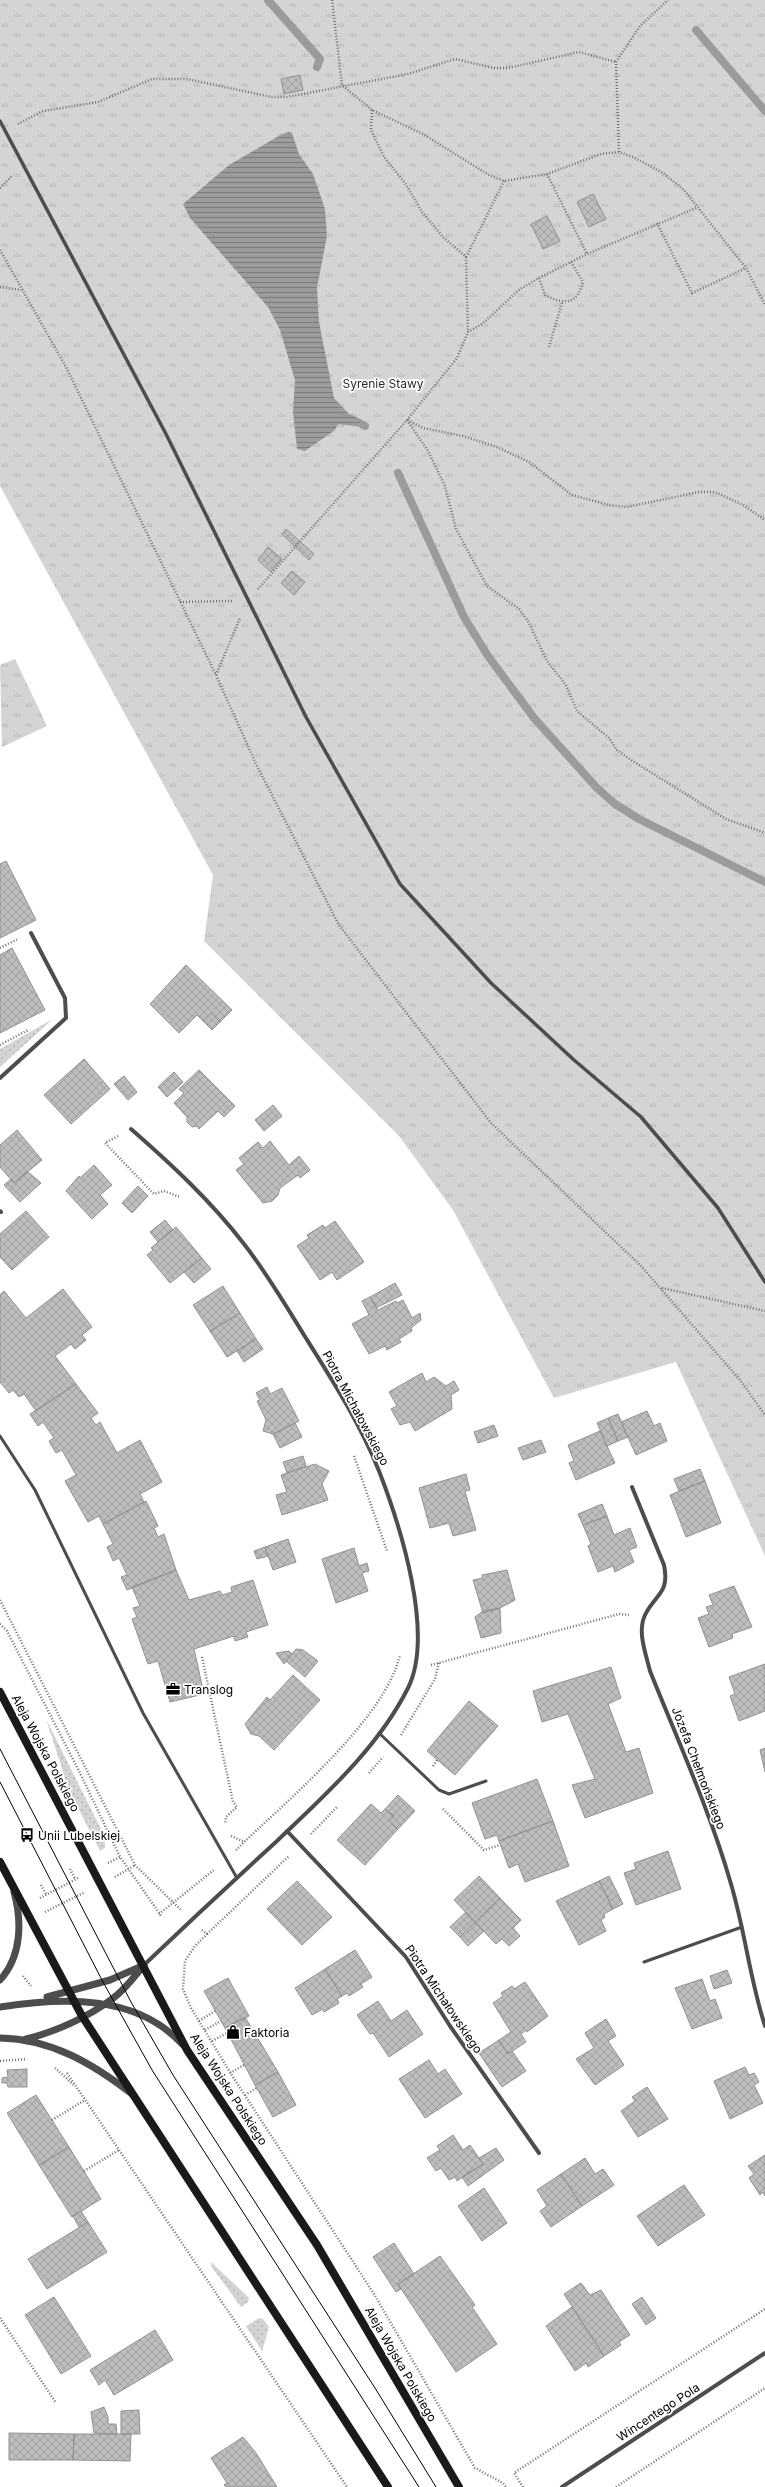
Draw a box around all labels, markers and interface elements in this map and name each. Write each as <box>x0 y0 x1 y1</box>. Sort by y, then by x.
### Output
park label: Syrenie Stawy <box>342 376 424 391</box>
street label: Piotra Michałowskiego <box>319 1348 393 1468</box>
office icon: Translog <box>165 1681 181 1697</box>
place label: Translog <box>184 1682 233 1697</box>
street label: Aleja Wojska Polskiego <box>9 1692 83 1814</box>
street label: Józefa Chełmońskiego <box>669 1705 729 1831</box>
bus stop icon: Unii Lubelskiej <box>19 1827 35 1843</box>
place label: Unii Lubelskiej <box>38 1828 120 1843</box>
street label: Piotra Michałowskiego <box>402 1942 486 2056</box>
shop icon: Faktoria <box>225 2024 241 2040</box>
place label: Faktoria <box>244 2025 289 2040</box>
street label: Aleja Wojska Polskiego <box>187 2030 271 2148</box>
street label: Aleja Wojska Polskiego <box>362 2304 440 2424</box>
street label: Wincentego Pola <box>614 2380 702 2444</box>

